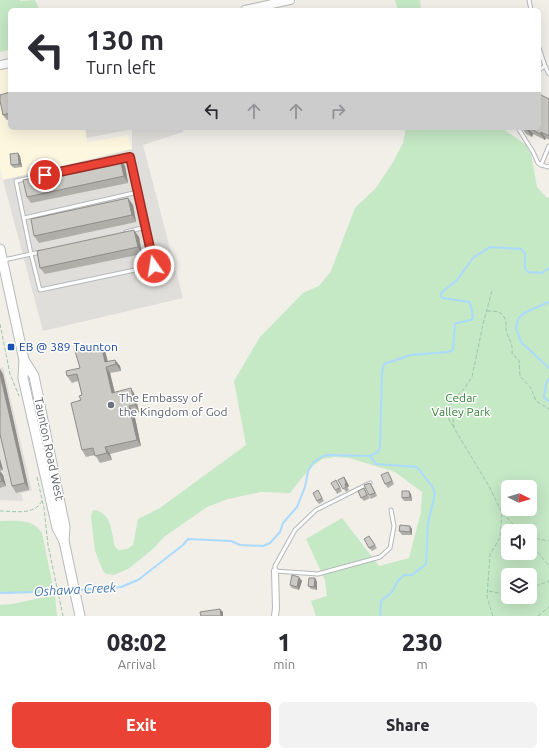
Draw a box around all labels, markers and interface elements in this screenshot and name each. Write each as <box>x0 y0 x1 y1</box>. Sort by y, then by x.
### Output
icon: left <box>20 24 72 76</box>
text: 130 m <box>86 24 164 55</box>
text: Turn left <box>86 57 156 77</box>
icon: left <box>201 100 223 122</box>
icon: ahead <box>243 100 265 122</box>
icon: ahead <box>285 100 307 122</box>
icon: right <box>327 100 349 122</box>
pin <box>28 158 62 192</box>
icon: arrive <box>34 164 56 186</box>
position arrow <box>133 245 175 287</box>
place label: EB @ 389 Taunton <box>19 340 118 353</box>
marker: EB @ 389 Taunton <box>6 342 16 352</box>
place label: The Embassy of the Kingdom of God <box>119 391 228 418</box>
park label: Cedar Valley Park <box>432 391 490 418</box>
street label: Taunton Road West <box>32 396 67 502</box>
marker: The Embassy of the Kingdom of God <box>106 400 116 410</box>
north arrow <box>501 480 537 516</box>
map controls <box>501 480 537 604</box>
button: sound <box>501 524 537 560</box>
button: layers <box>501 568 537 604</box>
water label: Oshawa Creek <box>33 580 117 598</box>
text: 08:02 <box>107 629 167 656</box>
text: 1 <box>277 629 291 656</box>
text: 230 <box>402 629 442 656</box>
text: Arrival <box>118 657 156 671</box>
text: min <box>273 657 295 671</box>
text: m <box>416 657 428 671</box>
button: Exit <box>12 702 271 748</box>
button: Share <box>279 702 537 748</box>

